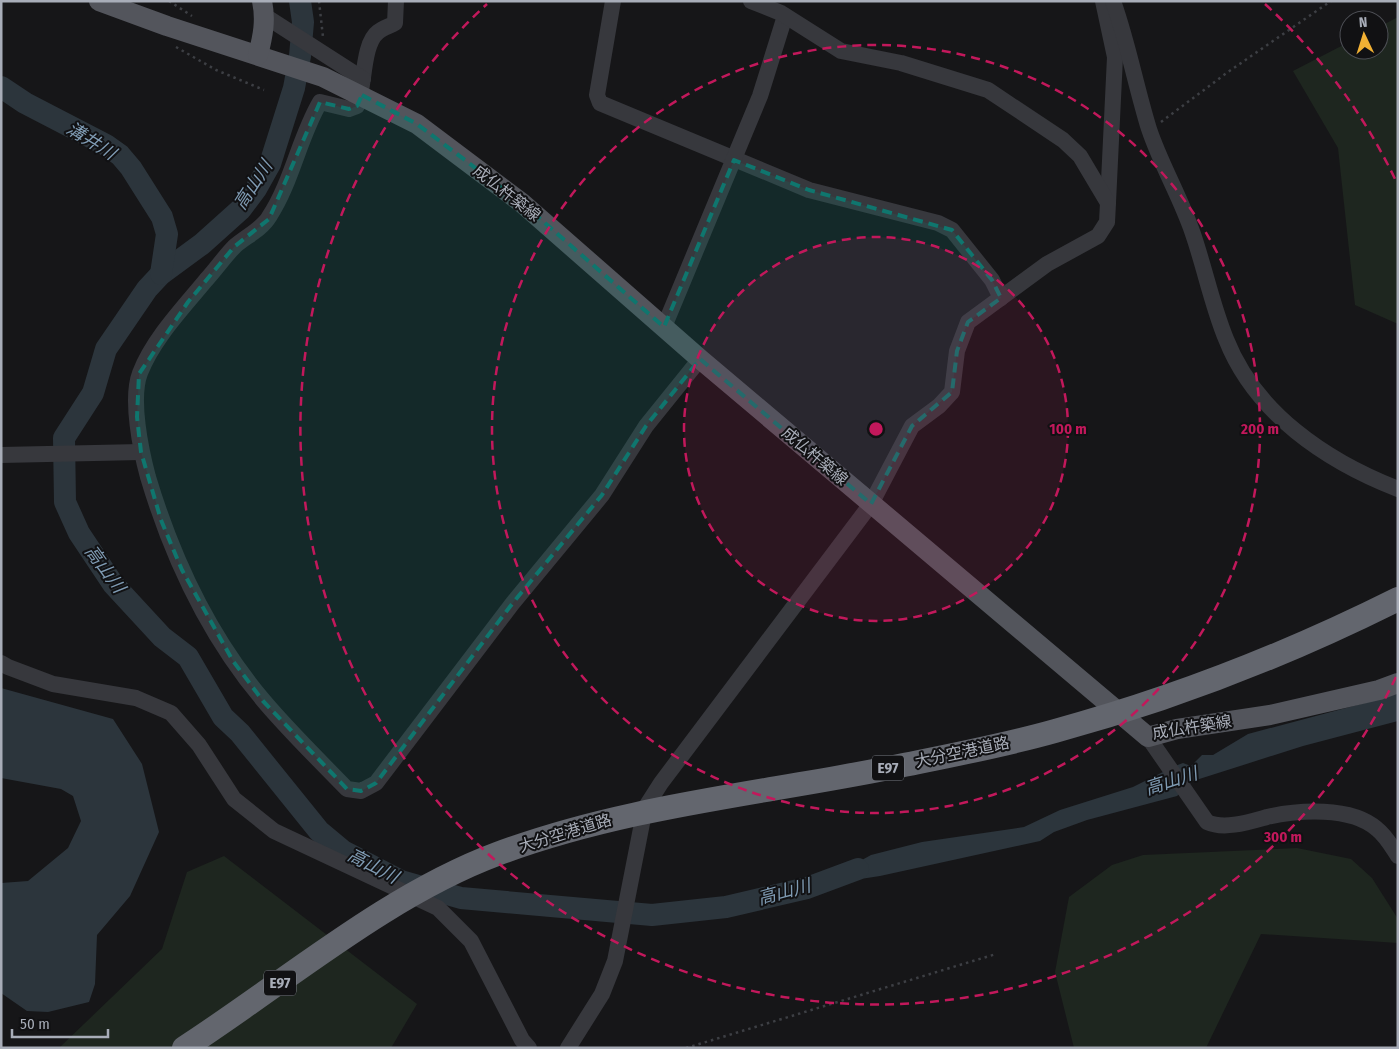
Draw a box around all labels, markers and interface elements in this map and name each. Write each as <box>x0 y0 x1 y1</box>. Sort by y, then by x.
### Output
north arrow <box>1339 10 1389 60</box>
text: N <box>1358 14 1368 31</box>
water label: 溝井川 <box>62 117 121 166</box>
water label: 高山川 <box>229 155 278 214</box>
street label: 成仏杵築線 <box>470 161 544 225</box>
centre of rings <box>867 420 885 438</box>
text: 100 m <box>1049 420 1087 438</box>
text: 200 m <box>1240 420 1279 438</box>
street label: 成仏杵築線 <box>778 423 852 489</box>
water label: 高山川 <box>80 541 131 599</box>
street label: 成仏杵築線 <box>1151 711 1233 743</box>
street label: 大分空港道路 <box>913 733 1011 771</box>
road number: E97 <box>872 756 904 780</box>
water label: 高山川 <box>1142 762 1202 800</box>
street label: 大分空港道路 <box>516 810 614 856</box>
text: 300 m <box>1263 828 1302 846</box>
water label: 高山川 <box>344 844 404 889</box>
water label: 高山川 <box>755 874 815 910</box>
road number: E97 <box>264 970 296 996</box>
scale bar <box>12 1006 109 1038</box>
text: 50 m <box>20 1015 50 1033</box>

